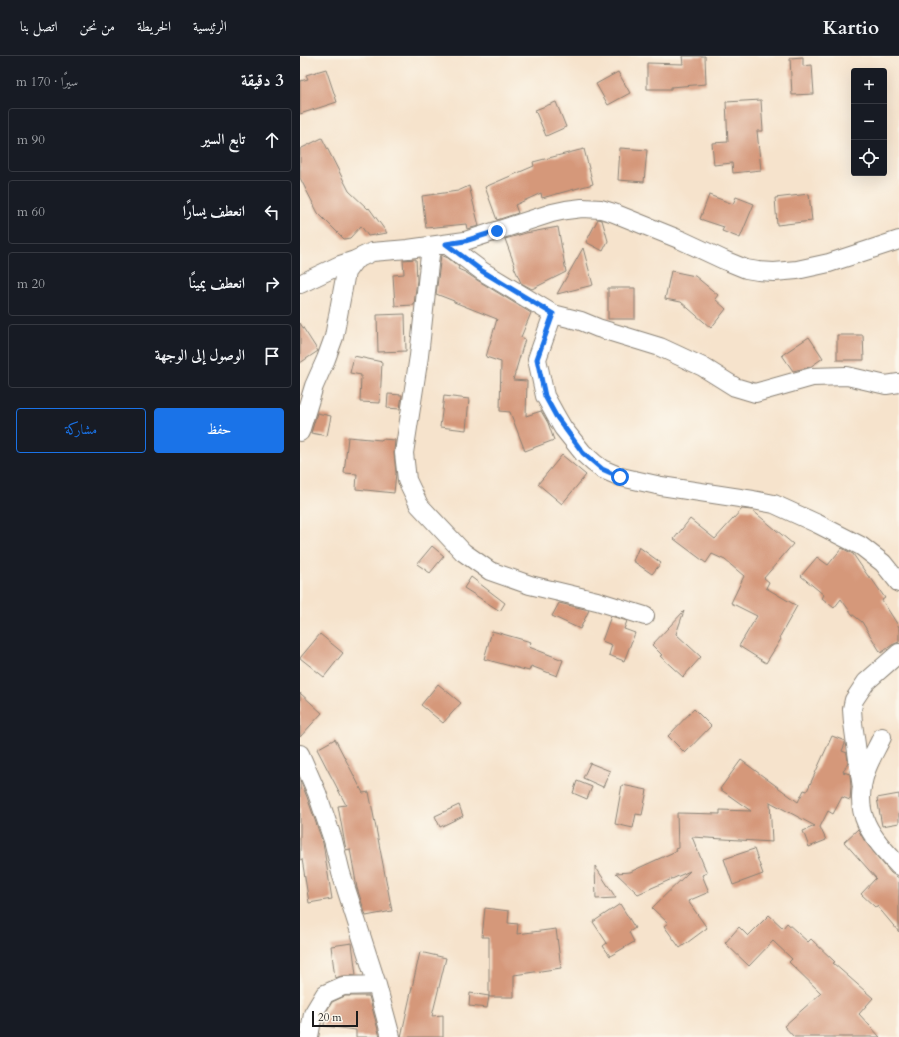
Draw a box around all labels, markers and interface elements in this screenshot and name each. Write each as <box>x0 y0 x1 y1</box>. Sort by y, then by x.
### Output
text: Kartio <box>823 15 879 41</box>
text: اتصل بنا <box>20 17 58 36</box>
text: من نحن <box>80 17 115 36</box>
text: الخريطة <box>137 17 171 36</box>
text: الرئيسية <box>193 17 227 36</box>
map controls <box>851 68 887 176</box>
button: + <box>851 68 887 104</box>
text: 3 دقيقة <box>241 69 284 92</box>
text: سيرًا · 170 m <box>16 73 78 91</box>
button: − <box>851 104 887 140</box>
text: تابع السير <box>202 129 245 149</box>
icon: ahead <box>261 129 283 151</box>
text: 90 m <box>17 131 45 149</box>
button: locate <box>851 140 887 176</box>
text: انعطف يسارًا <box>183 201 245 221</box>
icon: left <box>261 201 283 223</box>
text: 60 m <box>17 203 45 221</box>
route end <box>488 222 506 240</box>
text: انعطف يمينًا <box>189 273 245 293</box>
icon: right <box>261 273 283 295</box>
text: 20 m <box>17 275 45 293</box>
text: الوصول إلى الوجهة <box>155 345 245 365</box>
icon: arrive <box>261 345 283 367</box>
button: مشاركة <box>16 408 146 453</box>
button: حفظ <box>154 408 284 453</box>
route start <box>611 468 629 486</box>
scale bar <box>312 1009 358 1028</box>
text: 20 m <box>318 1010 342 1025</box>

